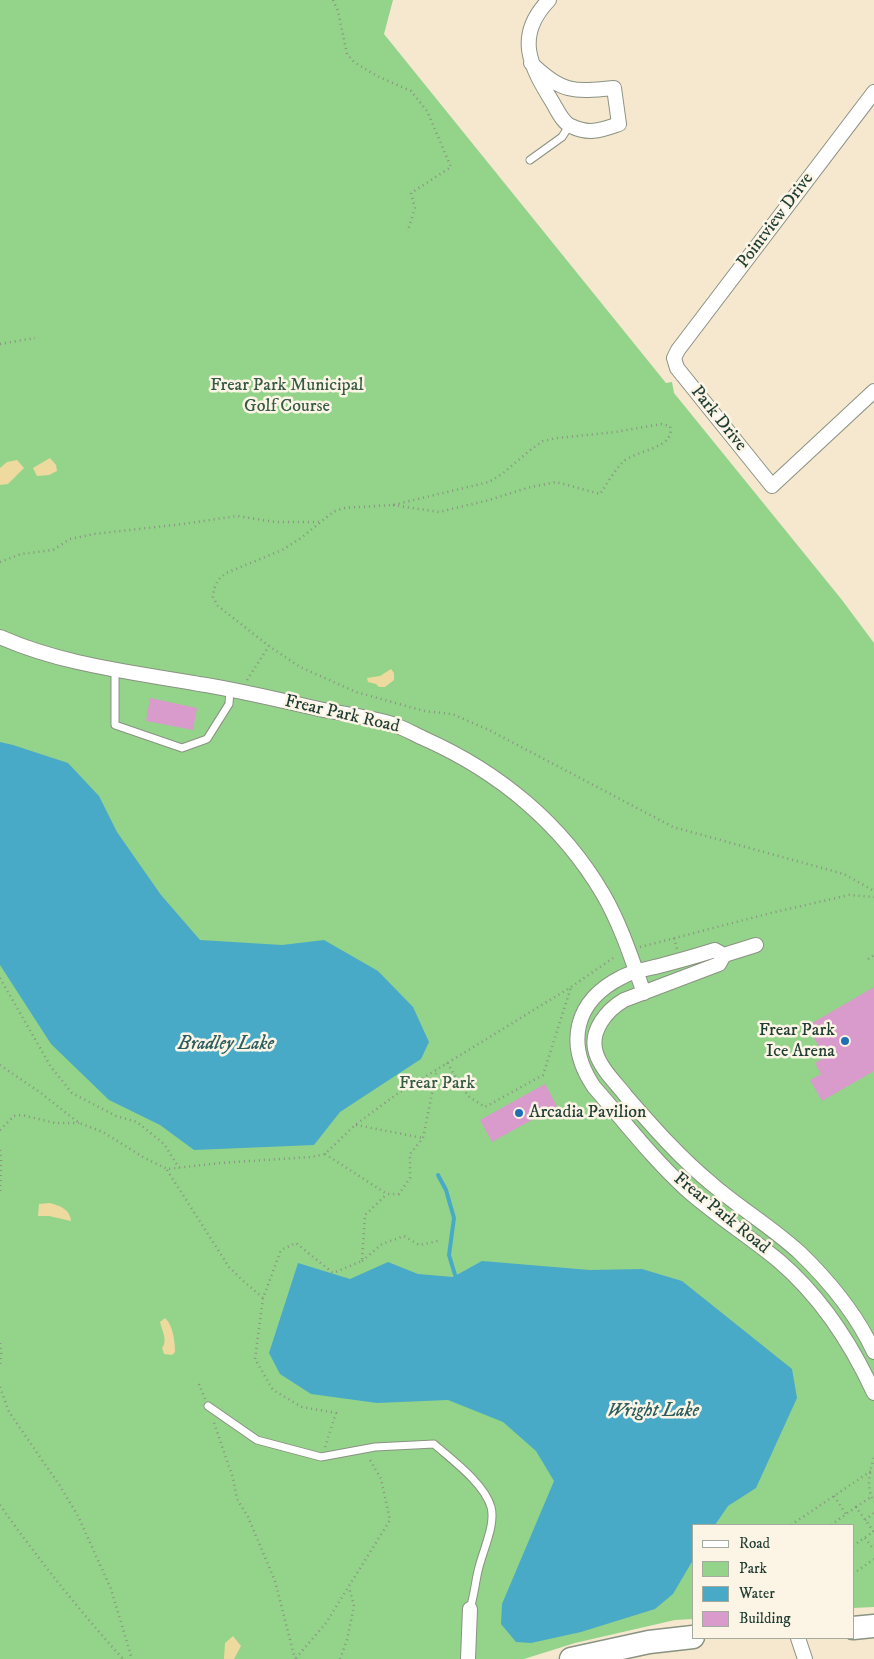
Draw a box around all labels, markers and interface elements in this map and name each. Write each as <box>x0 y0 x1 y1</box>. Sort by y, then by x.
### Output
street label: Pointview Drive <box>733 169 819 273</box>
park label: Frear Park Municipal Golf Course <box>210 375 364 418</box>
street label: Park Drive <box>685 382 751 456</box>
street label: Frear Park Road <box>282 691 402 739</box>
place label: Frear Park Ice Arena <box>759 1020 835 1062</box>
water label: Bradley Lake <box>178 1034 274 1056</box>
marker: Frear Park Ice Arena <box>839 1035 851 1047</box>
park label: Frear Park <box>399 1073 475 1095</box>
place label: Arcadia Pavilion <box>529 1102 646 1124</box>
marker: Arcadia Pavilion <box>513 1107 525 1119</box>
street label: Frear Park Road <box>669 1169 773 1259</box>
water label: Wright Lake <box>607 1401 699 1423</box>
legend <box>692 1524 854 1639</box>
text: Road <box>739 1534 770 1553</box>
text: Park <box>739 1559 767 1578</box>
text: Water <box>739 1584 775 1603</box>
text: Building <box>739 1609 791 1628</box>

